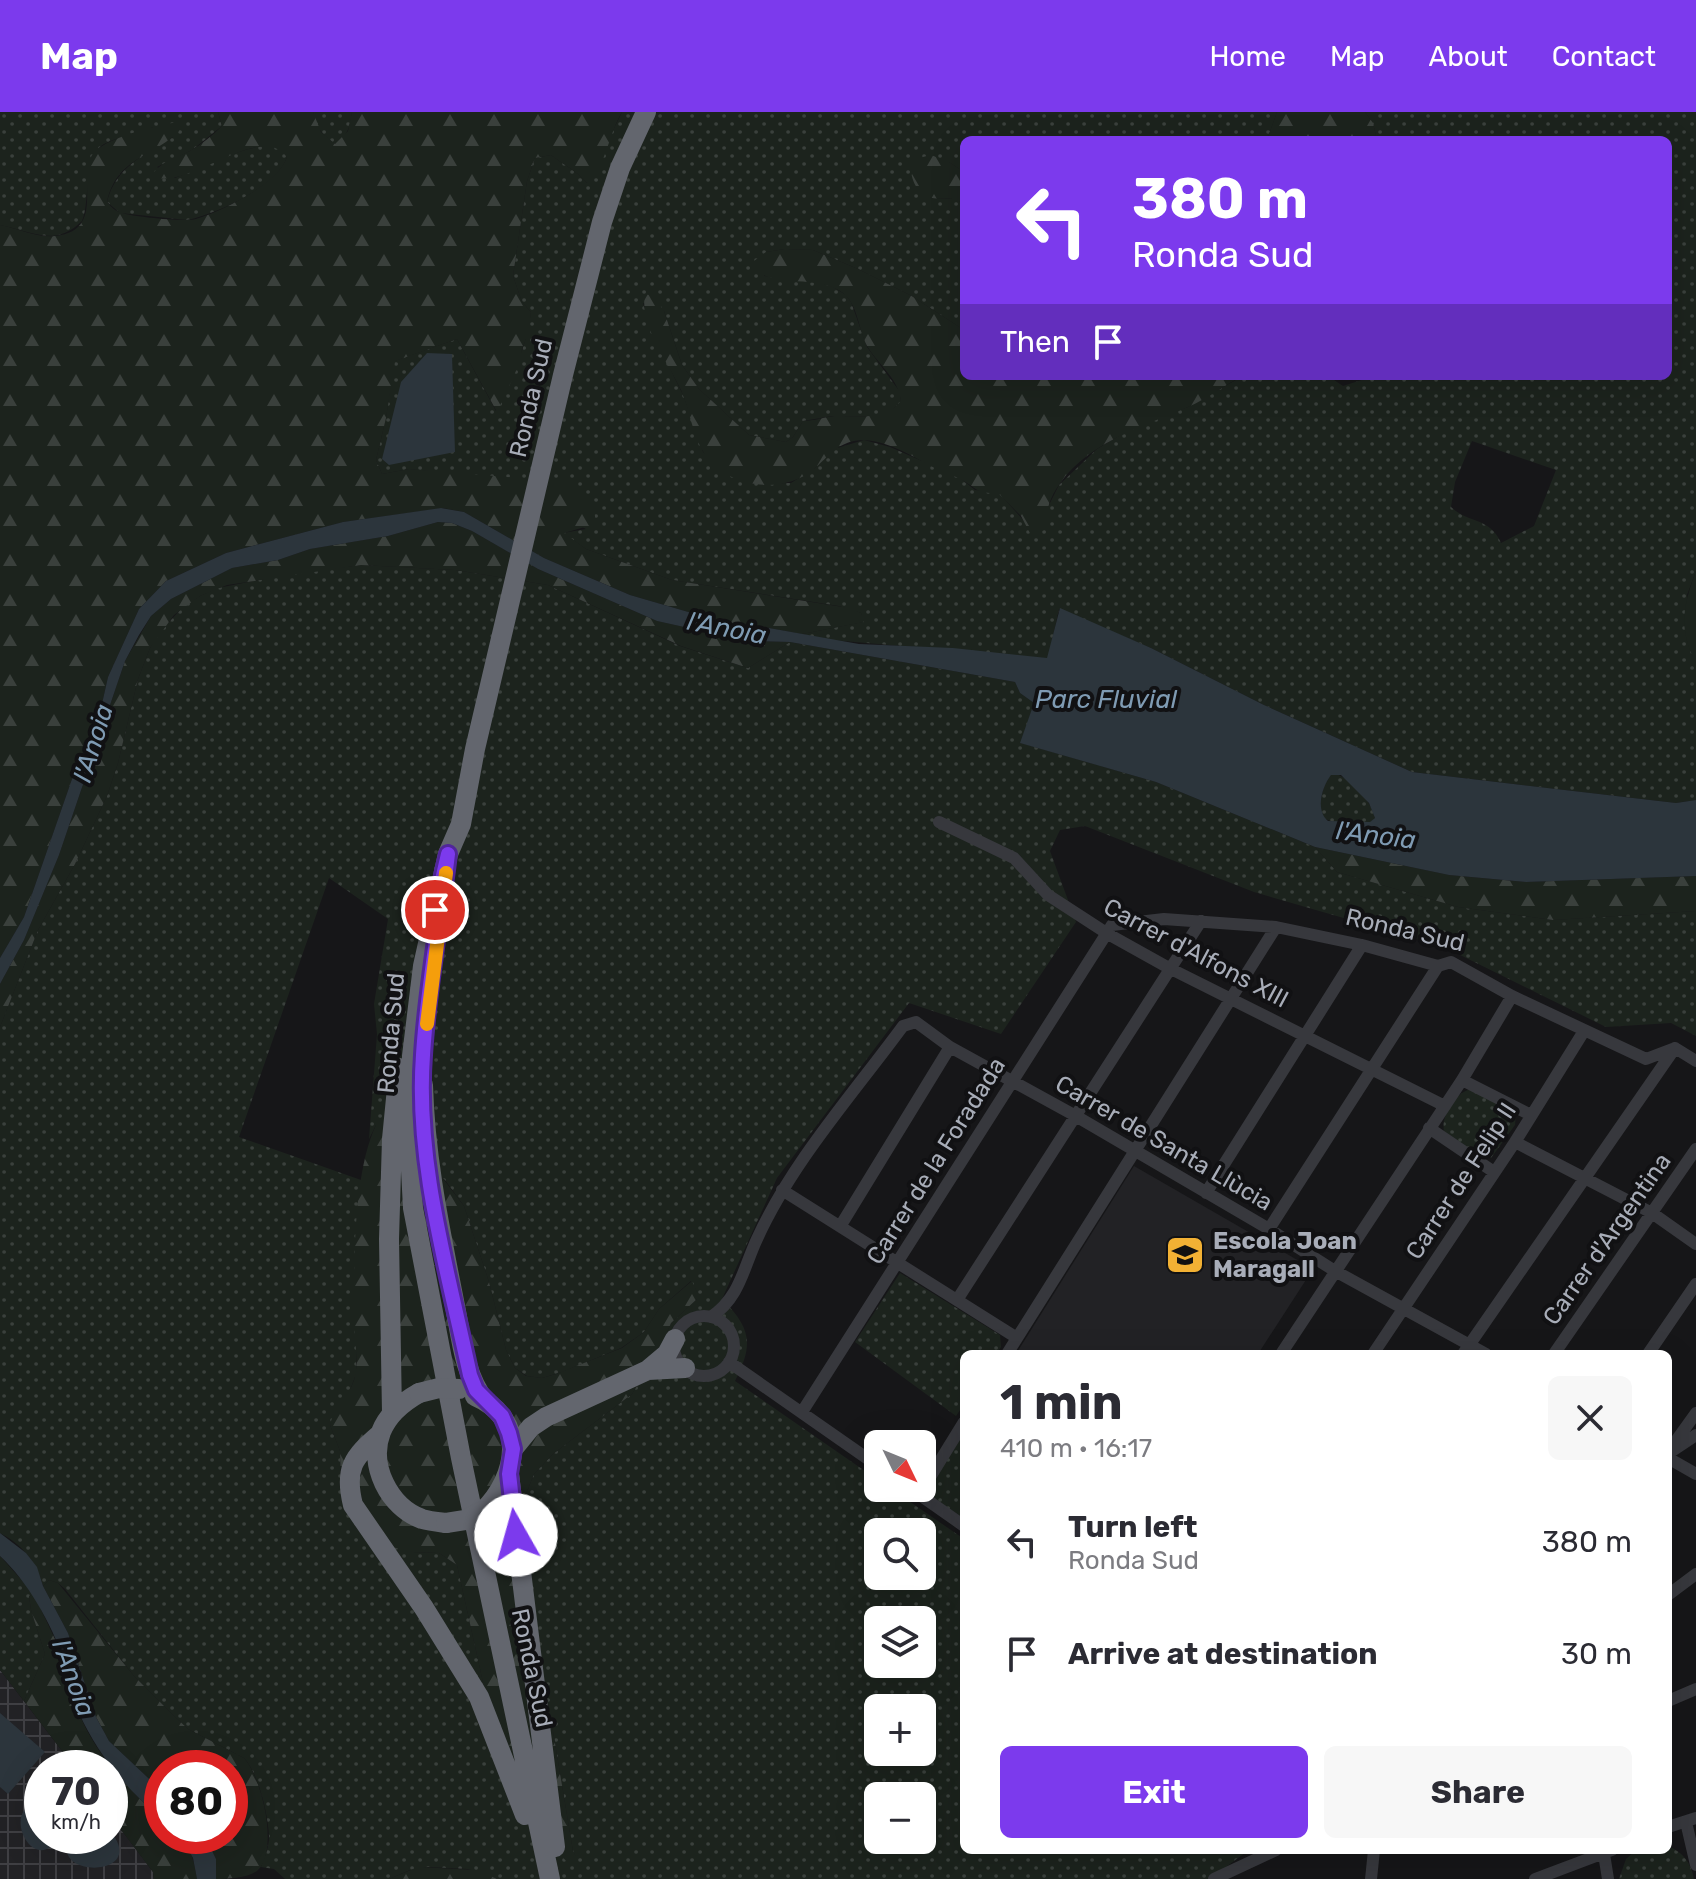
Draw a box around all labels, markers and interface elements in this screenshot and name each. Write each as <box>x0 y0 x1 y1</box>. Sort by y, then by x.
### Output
text: Map <box>40 33 118 79</box>
text: Home <box>1209 40 1286 73</box>
text: Map <box>1330 40 1384 73</box>
text: About <box>1428 40 1508 73</box>
text: Contact <box>1552 40 1656 73</box>
text: 380 m <box>1132 166 1308 232</box>
icon: left <box>1000 168 1104 272</box>
text: Ronda Sud <box>1132 233 1313 276</box>
icon: arrive <box>1086 320 1130 364</box>
text: Then <box>1000 324 1070 360</box>
street label: Ronda Sud <box>504 336 558 460</box>
water label: l'Anoia <box>685 606 769 651</box>
water label: Parc Fluvial <box>1035 684 1178 715</box>
water label: l'Anoia <box>67 700 120 786</box>
water label: l'Anoia <box>1334 815 1417 856</box>
pin <box>401 876 469 944</box>
icon: arrive <box>413 888 457 932</box>
street label: Carrer d'Alfons XIII <box>1099 892 1293 1014</box>
street label: Ronda Sud <box>1343 903 1467 957</box>
street label: Ronda Sud <box>372 972 410 1094</box>
street label: Carrer de la Foradada <box>861 1052 1011 1270</box>
street label: Carrer de Santa Llùcia <box>1051 1069 1277 1217</box>
street label: Carrer de Felip II <box>1400 1098 1522 1264</box>
street label: Carrer d'Argentina <box>1537 1148 1677 1330</box>
place label: Escola Joan Maragall <box>1213 1227 1357 1283</box>
school or university icon: Escola Joan Maragall <box>1164 1234 1206 1276</box>
text: 1 min <box>1000 1374 1123 1431</box>
button: close <box>1548 1376 1632 1460</box>
north arrow <box>864 1430 936 1502</box>
map controls <box>864 1430 936 1854</box>
text: 410 m · 16:17 <box>1000 1433 1152 1464</box>
position arrow <box>474 1493 558 1577</box>
text: Turn left <box>1068 1509 1198 1545</box>
button: search <box>864 1518 936 1590</box>
icon: left <box>1000 1520 1044 1564</box>
text: 380 m <box>1542 1524 1632 1560</box>
text: Ronda Sud <box>1068 1545 1199 1576</box>
street label: Ronda Sud <box>506 1606 558 1730</box>
button: layers <box>864 1606 936 1678</box>
icon: arrive <box>1000 1632 1044 1676</box>
water label: l'Anoia <box>45 1635 102 1721</box>
text: Arrive at destination <box>1068 1636 1378 1672</box>
text: 30 m <box>1561 1636 1632 1672</box>
button: + <box>864 1694 936 1766</box>
button: Exit <box>1000 1746 1308 1838</box>
button: Share <box>1324 1746 1632 1838</box>
speed limit sign: 80 <box>144 1750 248 1854</box>
text: 70 <box>51 1768 101 1815</box>
button: − <box>864 1782 936 1854</box>
text: km/h <box>51 1810 101 1834</box>

